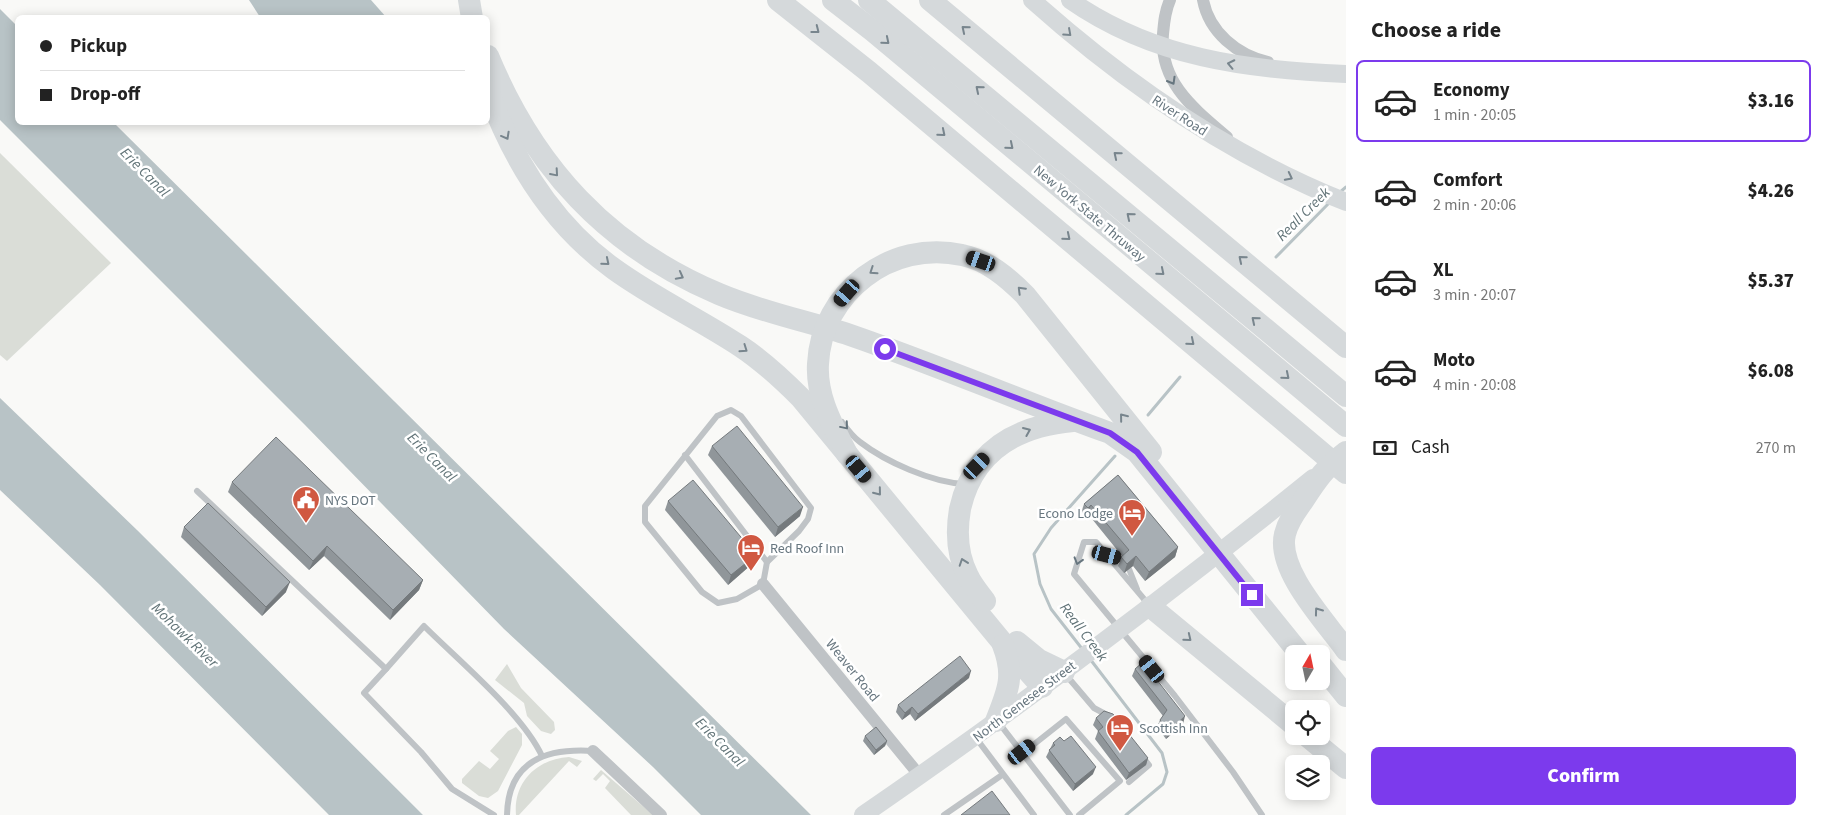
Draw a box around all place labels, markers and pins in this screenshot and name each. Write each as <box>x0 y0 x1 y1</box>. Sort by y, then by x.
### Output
public building icon: NYS DOT <box>291 485 321 524</box>
place label: NYS DOT <box>325 491 376 511</box>
hotel icon: Econo Lodge <box>1117 498 1147 537</box>
place label: Econo Lodge <box>1038 504 1113 524</box>
hotel icon: Red Roof Inn <box>736 533 766 572</box>
place label: Red Roof Inn <box>770 539 844 559</box>
hotel icon: Scottish Inn <box>1105 713 1135 752</box>
place label: Scottish Inn <box>1139 719 1208 739</box>

